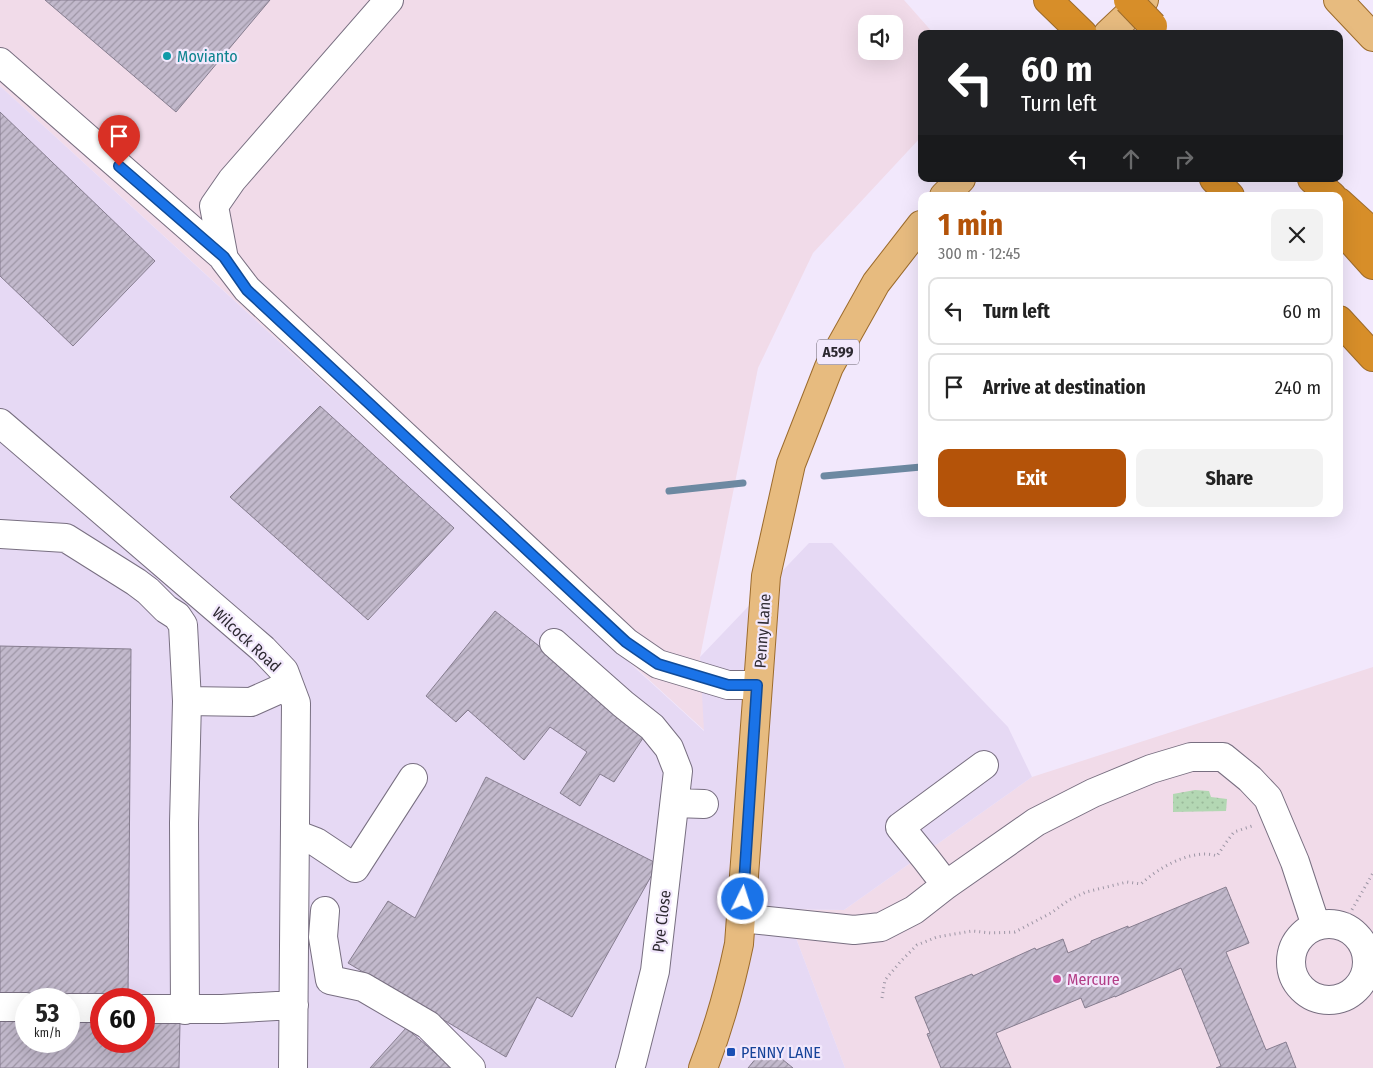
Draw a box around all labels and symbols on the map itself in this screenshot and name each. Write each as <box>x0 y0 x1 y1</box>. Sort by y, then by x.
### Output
place label: Movianto <box>177 47 238 66</box>
marker: Movianto <box>161 50 173 62</box>
pin <box>98 115 140 166</box>
road number: A599 <box>817 340 859 364</box>
street label: Penny Lane <box>750 593 775 669</box>
street label: Wilcock Road <box>209 603 285 676</box>
position arrow <box>716 872 768 924</box>
street label: Pye Close <box>648 889 675 953</box>
place label: Mercure <box>1067 970 1120 989</box>
marker: Mercure <box>1051 973 1063 985</box>
speed limit sign: 60 <box>90 988 155 1053</box>
place label: PENNY LANE <box>741 1043 821 1062</box>
marker: PENNY LANE <box>725 1046 737 1058</box>

